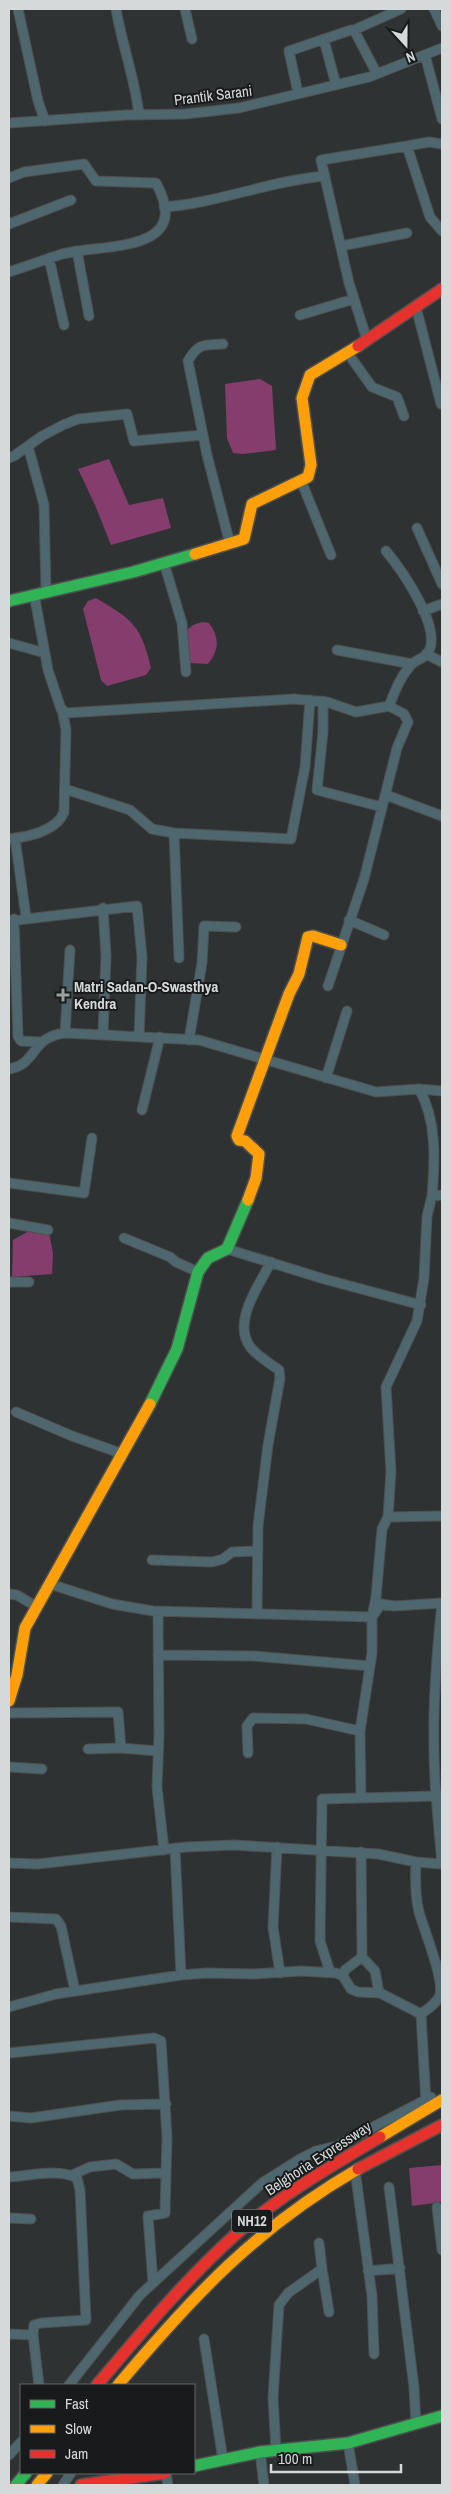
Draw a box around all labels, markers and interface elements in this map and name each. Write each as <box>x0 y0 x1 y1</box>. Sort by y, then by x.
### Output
north arrow <box>381 20 431 70</box>
text: N <box>404 47 418 67</box>
street label: Prantik Sarani <box>173 80 253 110</box>
place label: Matri Sadan-O-Swasthya Kendra <box>74 976 218 1014</box>
marker: Matri Sadan-O-Swasthya Kendra <box>56 988 70 1002</box>
street label: Belghoria Expressway <box>261 2115 376 2200</box>
road number: NH12 <box>232 2210 272 2232</box>
legend <box>20 2384 195 2474</box>
text: Fast <box>65 2393 89 2414</box>
text: Slow <box>65 2418 92 2439</box>
scale bar <box>271 2442 401 2474</box>
text: Jam <box>65 2443 88 2464</box>
text: 100 m <box>278 2448 312 2469</box>

